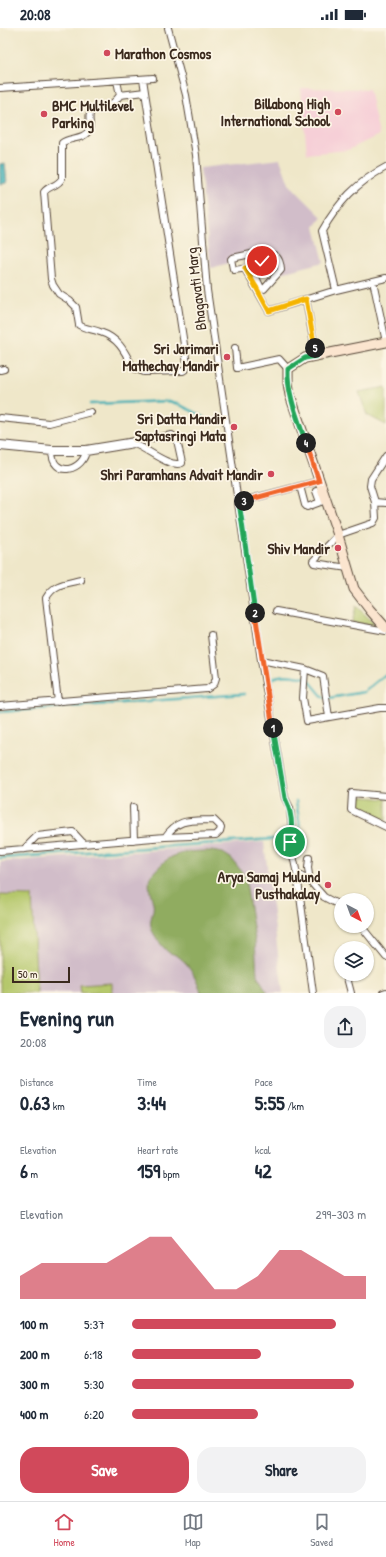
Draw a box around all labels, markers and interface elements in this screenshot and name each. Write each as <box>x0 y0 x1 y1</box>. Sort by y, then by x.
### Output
text: 20:08 <box>20 4 50 25</box>
place label: Marathon Cosmos <box>115 43 211 64</box>
marker: Marathon Cosmos <box>102 48 112 58</box>
place label: Billabong High International School <box>220 93 331 131</box>
place label: BMC Multilevel Parking <box>52 95 135 134</box>
marker: Billabong High International School <box>333 107 343 117</box>
marker: BMC Multilevel Parking <box>39 109 49 119</box>
pin <box>245 244 279 278</box>
street label: Bhagavati Marg <box>180 246 212 332</box>
icon: check <box>251 250 273 272</box>
place label: Sri Jarimari Mathechay Mandir <box>122 338 219 377</box>
pin: 5 <box>305 338 325 358</box>
text: 5 <box>313 341 317 355</box>
marker: Sri Jarimari Mathechay Mandir <box>222 352 232 362</box>
place label: Sri Datta Mandir Saptasringi Mata <box>135 408 226 447</box>
marker: Sri Datta Mandir Saptasringi Mata <box>229 422 239 432</box>
pin: 4 <box>296 433 316 453</box>
text: 4 <box>304 436 308 450</box>
place label: Shri Paramhans Advait Mandir <box>101 464 263 485</box>
marker: Shri Paramhans Advait Mandir <box>266 469 276 479</box>
pin: 3 <box>234 491 254 511</box>
text: 3 <box>242 494 246 508</box>
place label: Shiv Mandir <box>267 538 330 559</box>
marker: Shiv Mandir <box>333 543 343 553</box>
pin: 2 <box>245 603 265 623</box>
text: 2 <box>252 606 258 620</box>
pin: 1 <box>263 718 283 738</box>
text: 1 <box>271 721 275 735</box>
pin <box>273 825 307 859</box>
icon: arrive <box>279 831 301 853</box>
place label: Arya Samaj Mulund Pusthakalay <box>218 866 321 905</box>
marker: Arya Samaj Mulund Pusthakalay <box>323 880 333 890</box>
north arrow <box>334 893 374 933</box>
map controls <box>334 893 374 981</box>
button: layers <box>334 941 374 981</box>
scale bar <box>12 965 70 984</box>
text: 50 m <box>18 967 38 981</box>
text: Evening run <box>20 1003 114 1033</box>
button: share <box>324 1006 366 1048</box>
text: 20:08 <box>20 1033 46 1051</box>
text: Distance <box>20 1075 54 1089</box>
text: Time <box>137 1075 157 1089</box>
text: Pace <box>255 1075 273 1089</box>
text: 0.63 <box>20 1089 50 1116</box>
text: 3:44 <box>137 1089 166 1116</box>
text: 5:55 <box>255 1089 285 1116</box>
text: km <box>50 1099 65 1113</box>
text: /km <box>285 1099 304 1113</box>
text: Elevation <box>20 1143 57 1157</box>
text: Heart rate <box>137 1143 178 1157</box>
text: kcal <box>255 1143 271 1157</box>
text: 6 <box>20 1157 28 1184</box>
text: 159 <box>137 1157 160 1184</box>
text: 42 <box>255 1157 272 1184</box>
text: m <box>28 1167 38 1181</box>
text: bpm <box>160 1167 180 1181</box>
text: Elevation <box>20 1205 63 1223</box>
text: 299–303 m <box>316 1205 366 1223</box>
text: 100 m <box>20 1315 48 1333</box>
text: 5:37 <box>84 1315 105 1333</box>
text: 200 m <box>20 1345 50 1363</box>
text: 6:18 <box>84 1345 103 1363</box>
text: 300 m <box>20 1375 49 1393</box>
text: 5:30 <box>84 1375 104 1393</box>
text: 400 m <box>20 1405 48 1423</box>
text: 6:20 <box>84 1405 104 1423</box>
button: Save <box>20 1447 189 1493</box>
button: Share <box>197 1447 366 1493</box>
tab: Home <box>53 1511 75 1549</box>
tab: Map <box>182 1511 204 1549</box>
tab: Saved <box>310 1511 333 1549</box>

